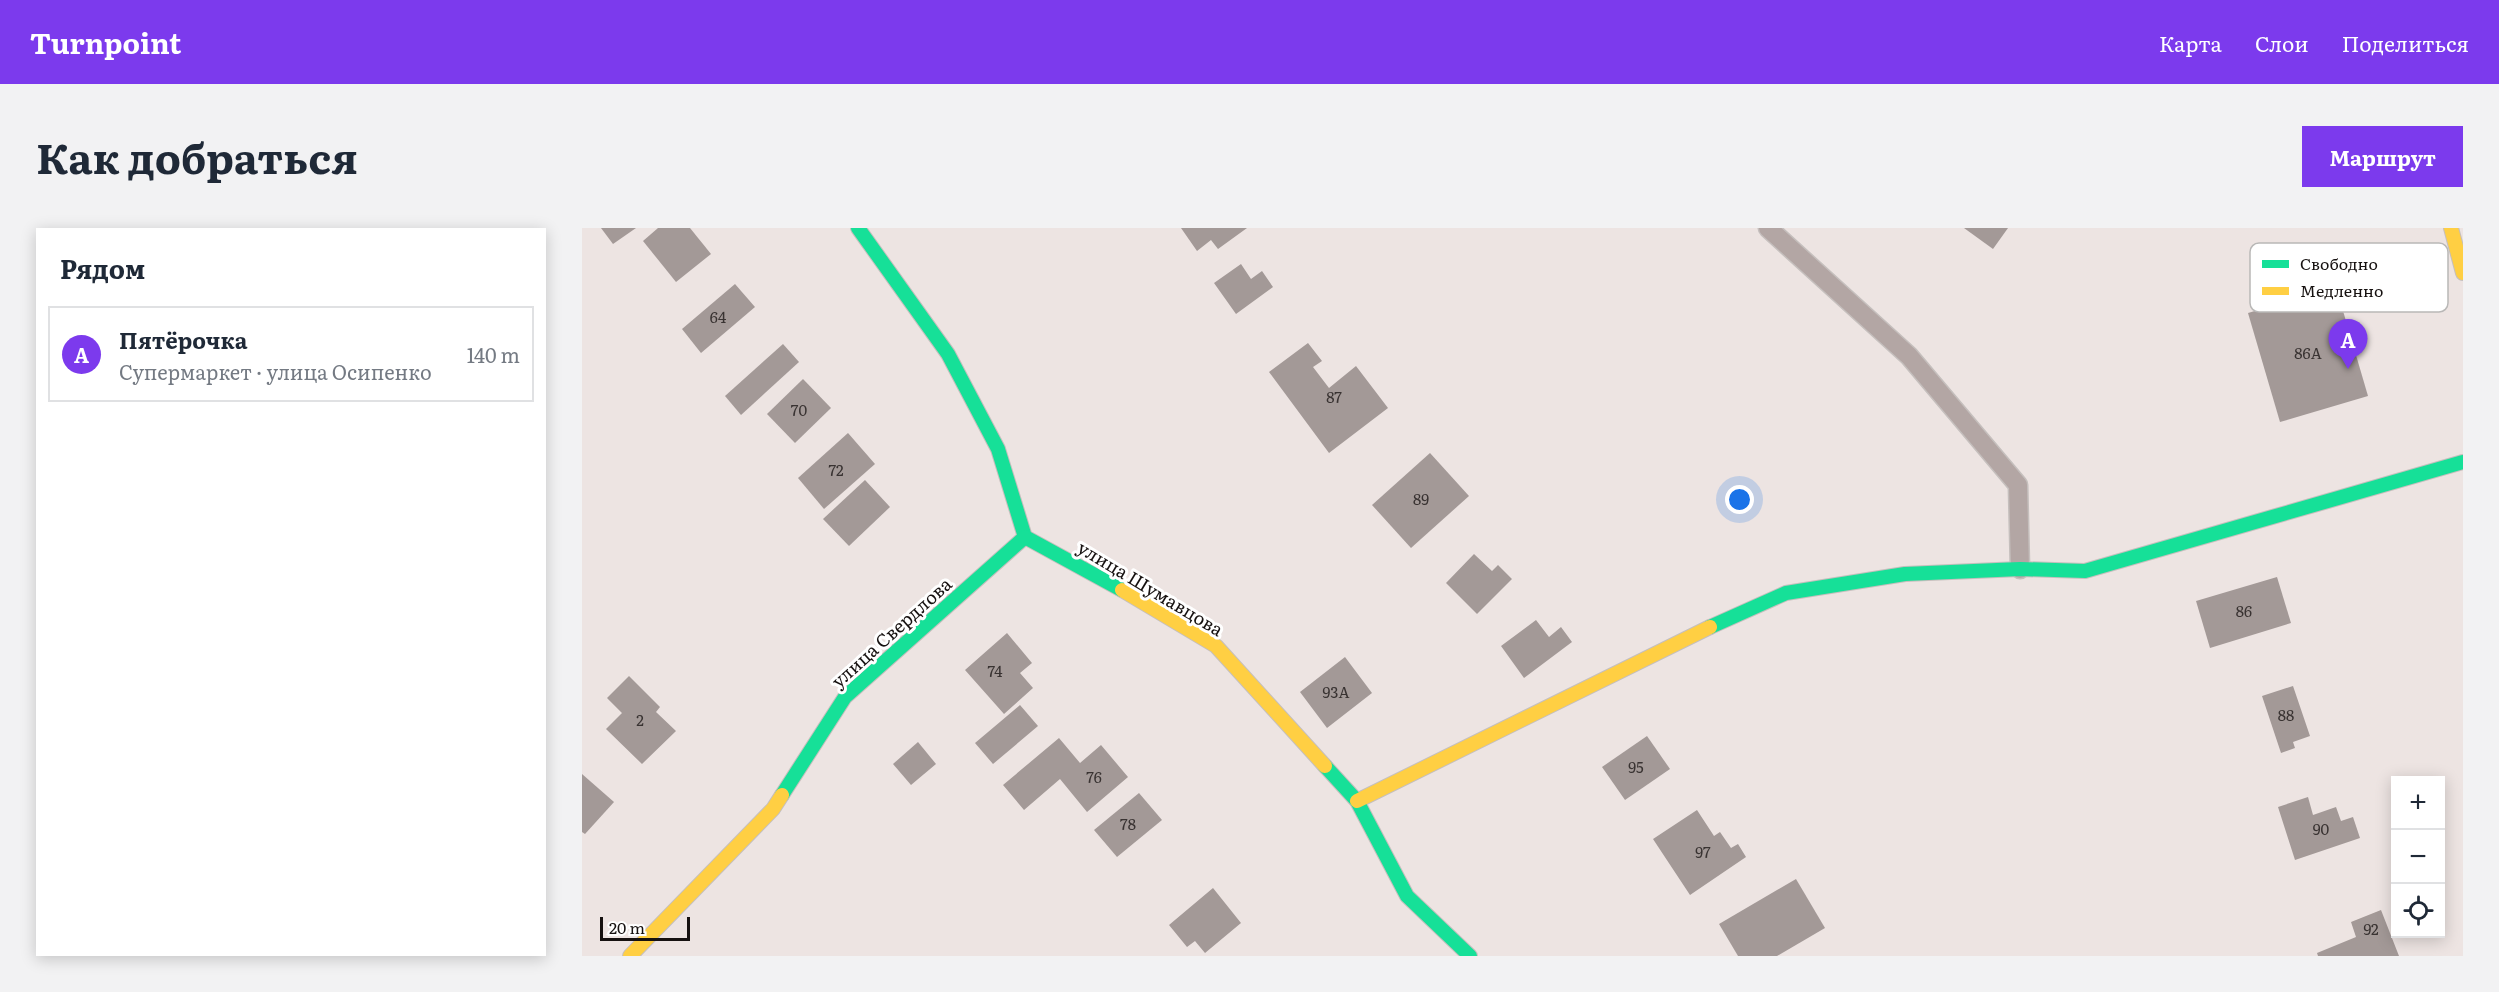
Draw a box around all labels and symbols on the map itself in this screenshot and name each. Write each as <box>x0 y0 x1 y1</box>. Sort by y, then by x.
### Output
legend <box>2250 243 2448 312</box>
text: Свободно <box>2300 251 2378 275</box>
text: Медленно <box>2300 278 2383 302</box>
house number: 64 <box>710 305 726 328</box>
pin: A <box>2328 320 2368 369</box>
house number: 86А <box>2294 341 2322 364</box>
house number: 87 <box>1326 385 1342 408</box>
house number: 70 <box>791 398 807 421</box>
house number: 72 <box>828 458 844 481</box>
your location <box>1725 485 1754 514</box>
house number: 89 <box>1413 487 1429 510</box>
street label: улица Шумавцова <box>1073 533 1229 642</box>
street label: улица Свердлова <box>825 570 957 693</box>
house number: 86 <box>2236 599 2252 622</box>
house number: 74 <box>988 659 1002 682</box>
house number: 93А <box>1322 680 1350 703</box>
house number: 88 <box>2278 703 2294 726</box>
house number: 2 <box>636 708 644 731</box>
house number: 95 <box>1628 755 1644 778</box>
house number: 76 <box>1086 765 1102 788</box>
house number: 78 <box>1120 812 1136 835</box>
house number: 90 <box>2313 817 2330 840</box>
house number: 97 <box>1695 840 1711 863</box>
scale bar <box>600 914 690 942</box>
house number: 92 <box>2363 917 2379 940</box>

